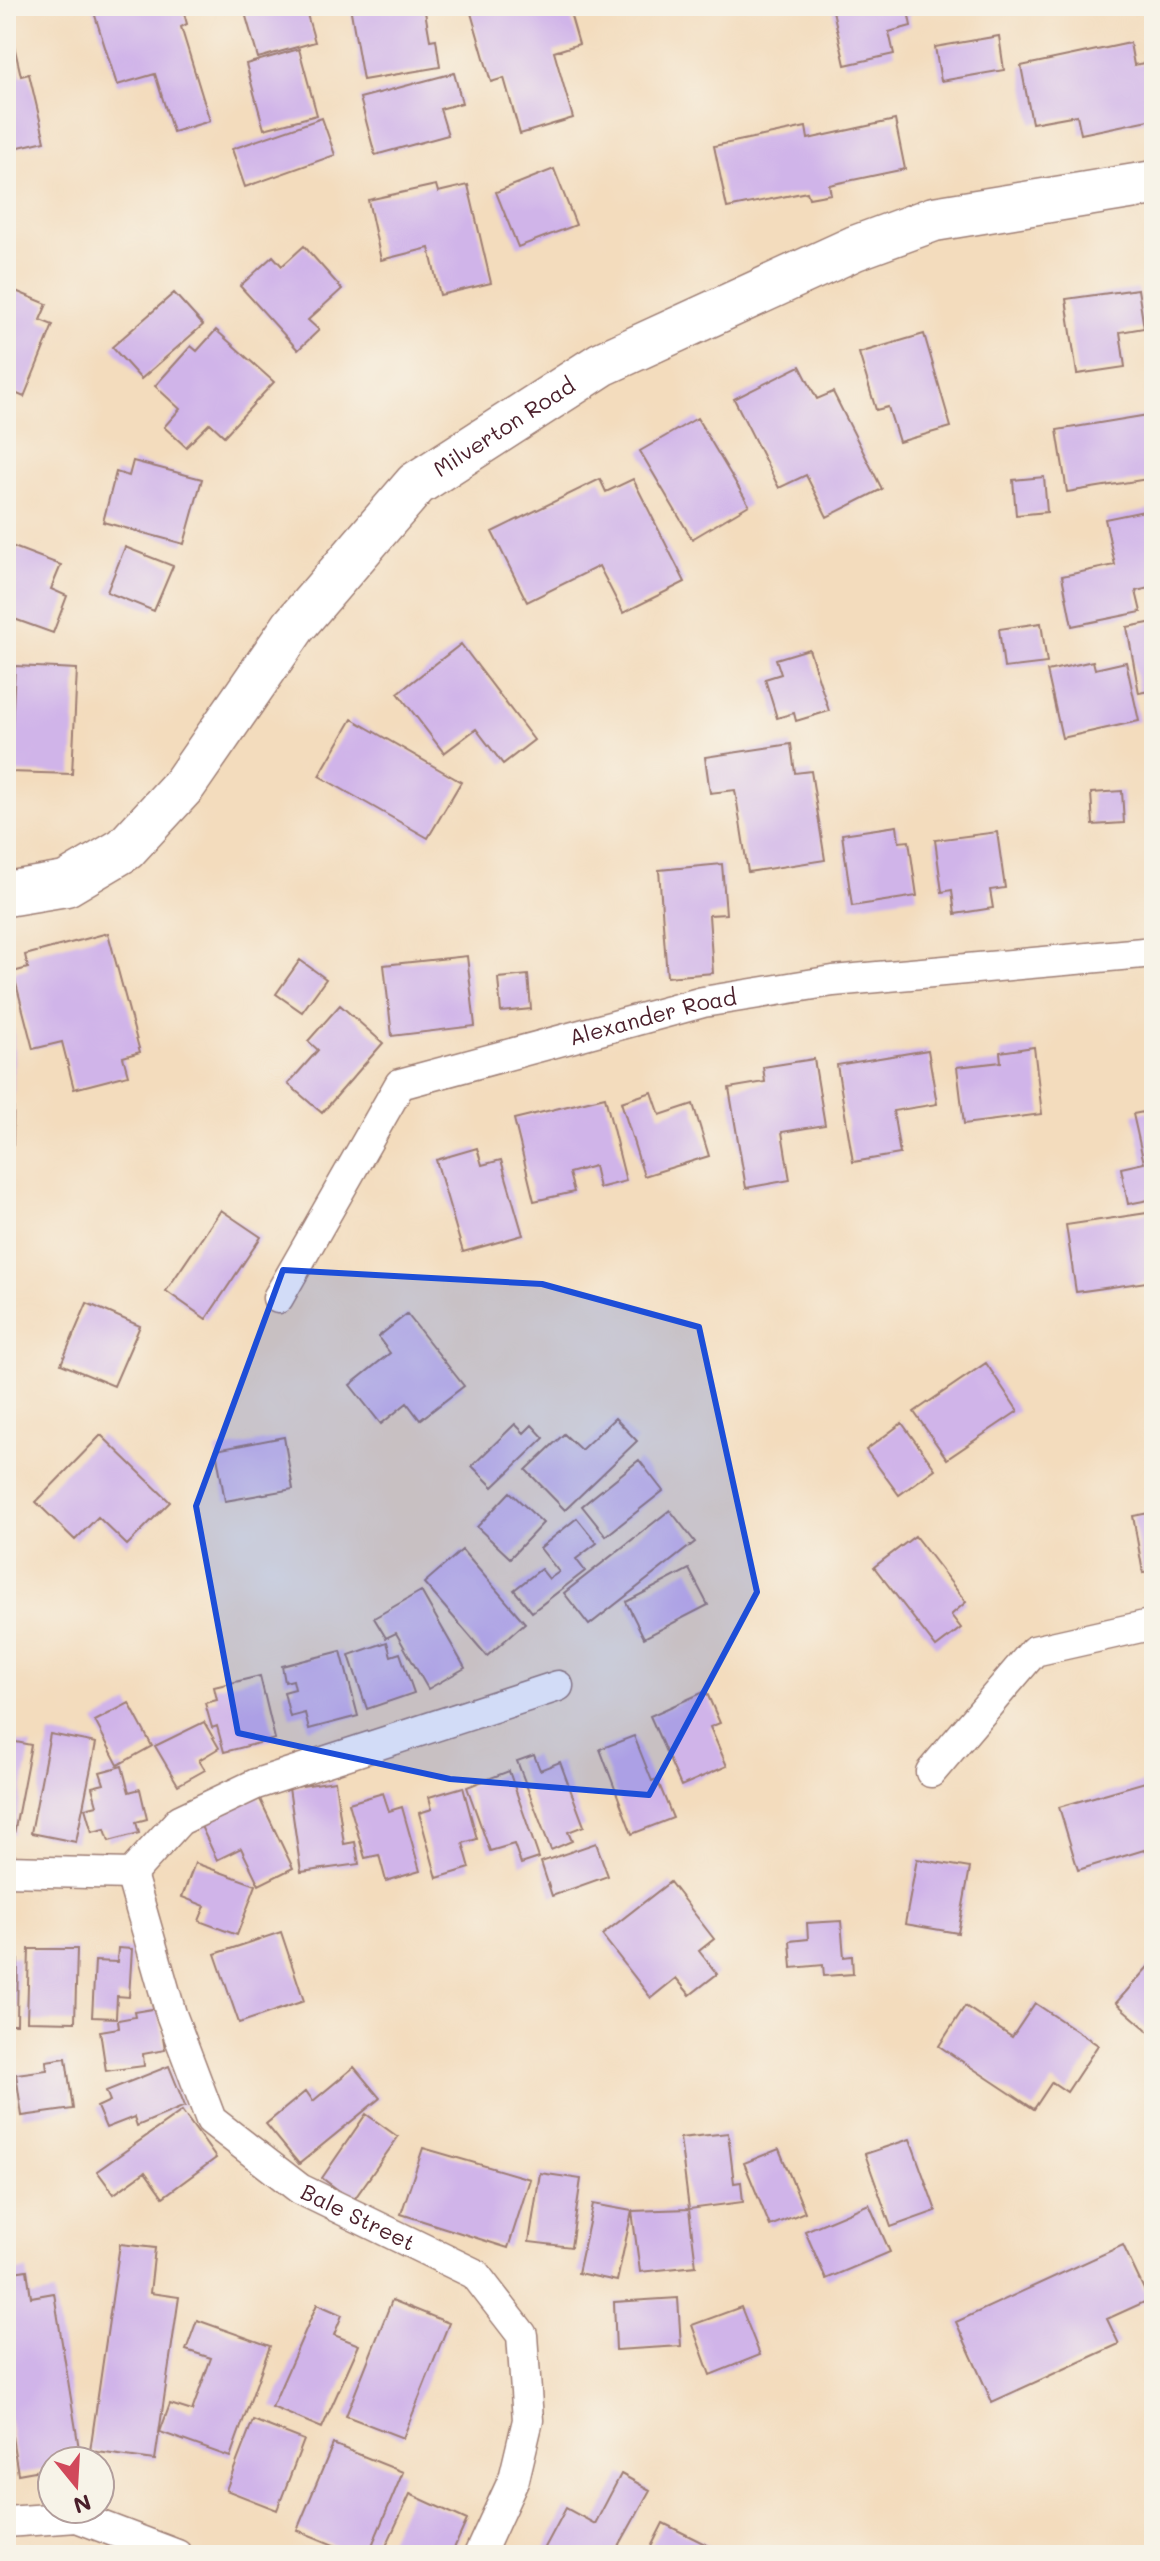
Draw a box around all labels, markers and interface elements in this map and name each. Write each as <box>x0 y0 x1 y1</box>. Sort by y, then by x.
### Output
street label: Milverton Road <box>428 370 580 483</box>
street label: Alexander Road <box>566 982 739 1052</box>
street label: Bale Street <box>296 2177 420 2257</box>
north arrow <box>36 2445 116 2525</box>
text: N <box>70 2488 95 2521</box>

